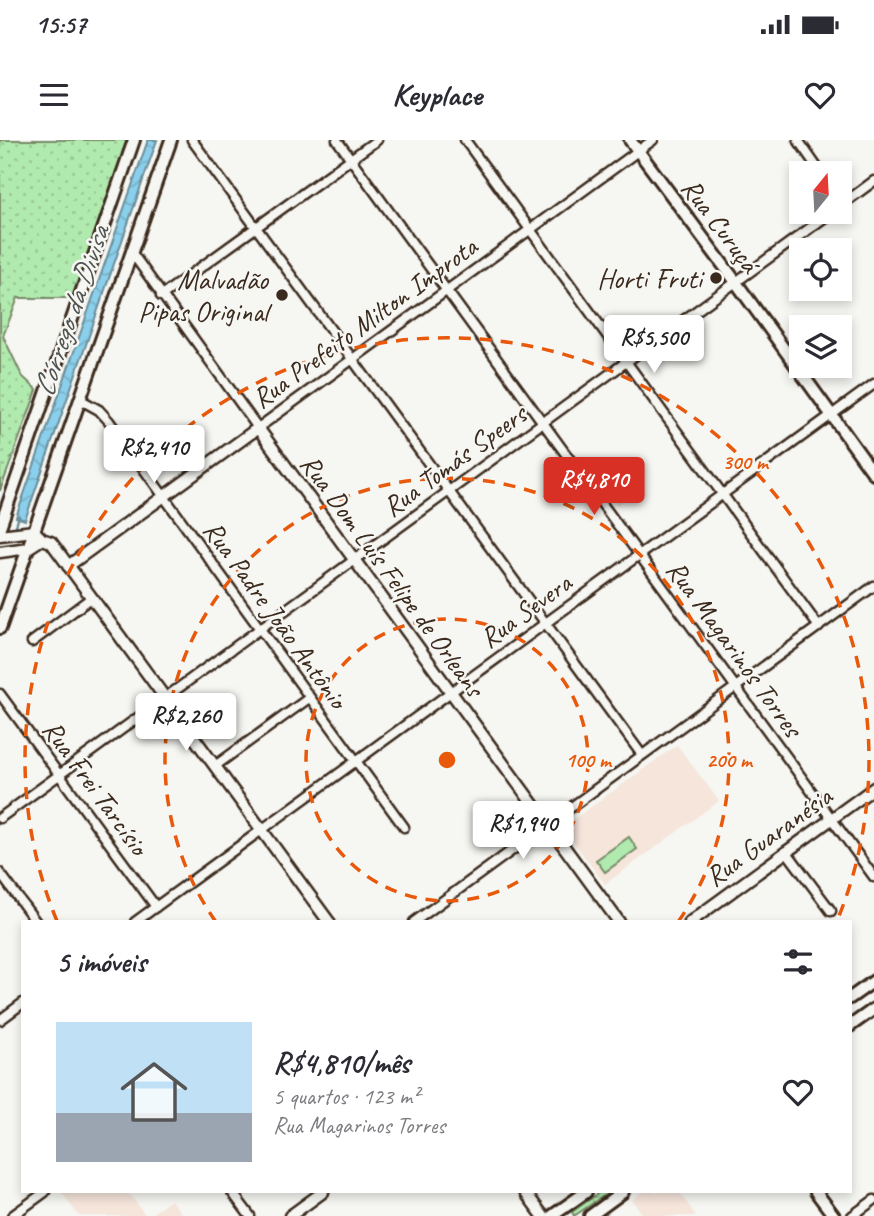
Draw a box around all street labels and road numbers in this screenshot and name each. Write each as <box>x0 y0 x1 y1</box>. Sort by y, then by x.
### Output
street label: Rua Curuçá <box>674 171 769 282</box>
street label: Rua Prefeito Milton Improta <box>245 228 485 416</box>
street label: Rua Tomás Speers <box>376 395 535 524</box>
street label: Rua Dom Luís Felipe de Orleans <box>293 447 494 705</box>
street label: Rua Padre João Antônio <box>196 514 357 717</box>
street label: Rua Magarinos Torres <box>659 553 812 745</box>
street label: Rua Severa <box>473 564 579 655</box>
street label: Rua Frei Tarcísio <box>35 713 158 864</box>
street label: Rua Guaranésia <box>698 778 840 894</box>

